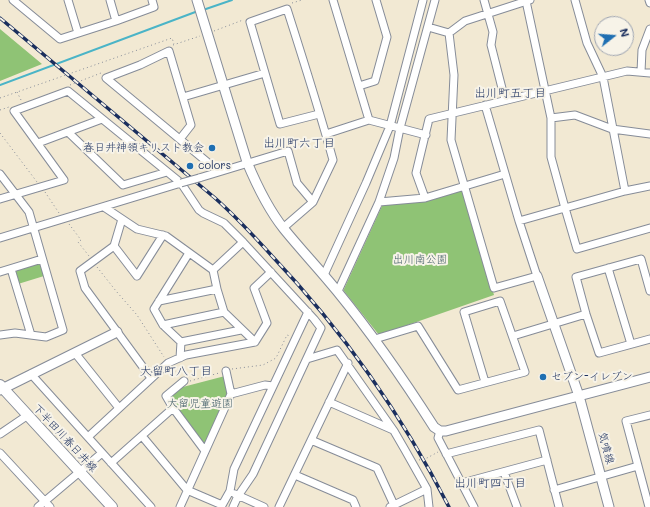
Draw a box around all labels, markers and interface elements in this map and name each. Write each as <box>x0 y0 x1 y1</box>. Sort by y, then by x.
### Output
north arrow <box>594 16 634 56</box>
text: N <box>617 26 633 39</box>
district label: 出川町五丁目 <box>474 86 546 100</box>
district label: 出川町六丁目 <box>263 136 335 150</box>
place label: 春日井神領キリスト教会 <box>83 141 204 155</box>
marker: 春日井神領キリスト教会 <box>207 143 217 153</box>
place label: colors <box>198 159 231 173</box>
marker: colors <box>185 161 195 171</box>
park label: 出川南公園 <box>393 253 447 267</box>
district label: 大留町八丁目 <box>140 364 212 378</box>
place label: セブン-イレブン <box>551 370 633 384</box>
marker: セブン-イレブン <box>538 372 548 382</box>
park label: 大留児童遊園 <box>167 397 233 411</box>
street label: 下半田川春日井線 <box>30 401 100 475</box>
street label: 気噴線 <box>595 430 617 466</box>
district label: 出川町四丁目 <box>454 476 526 490</box>

